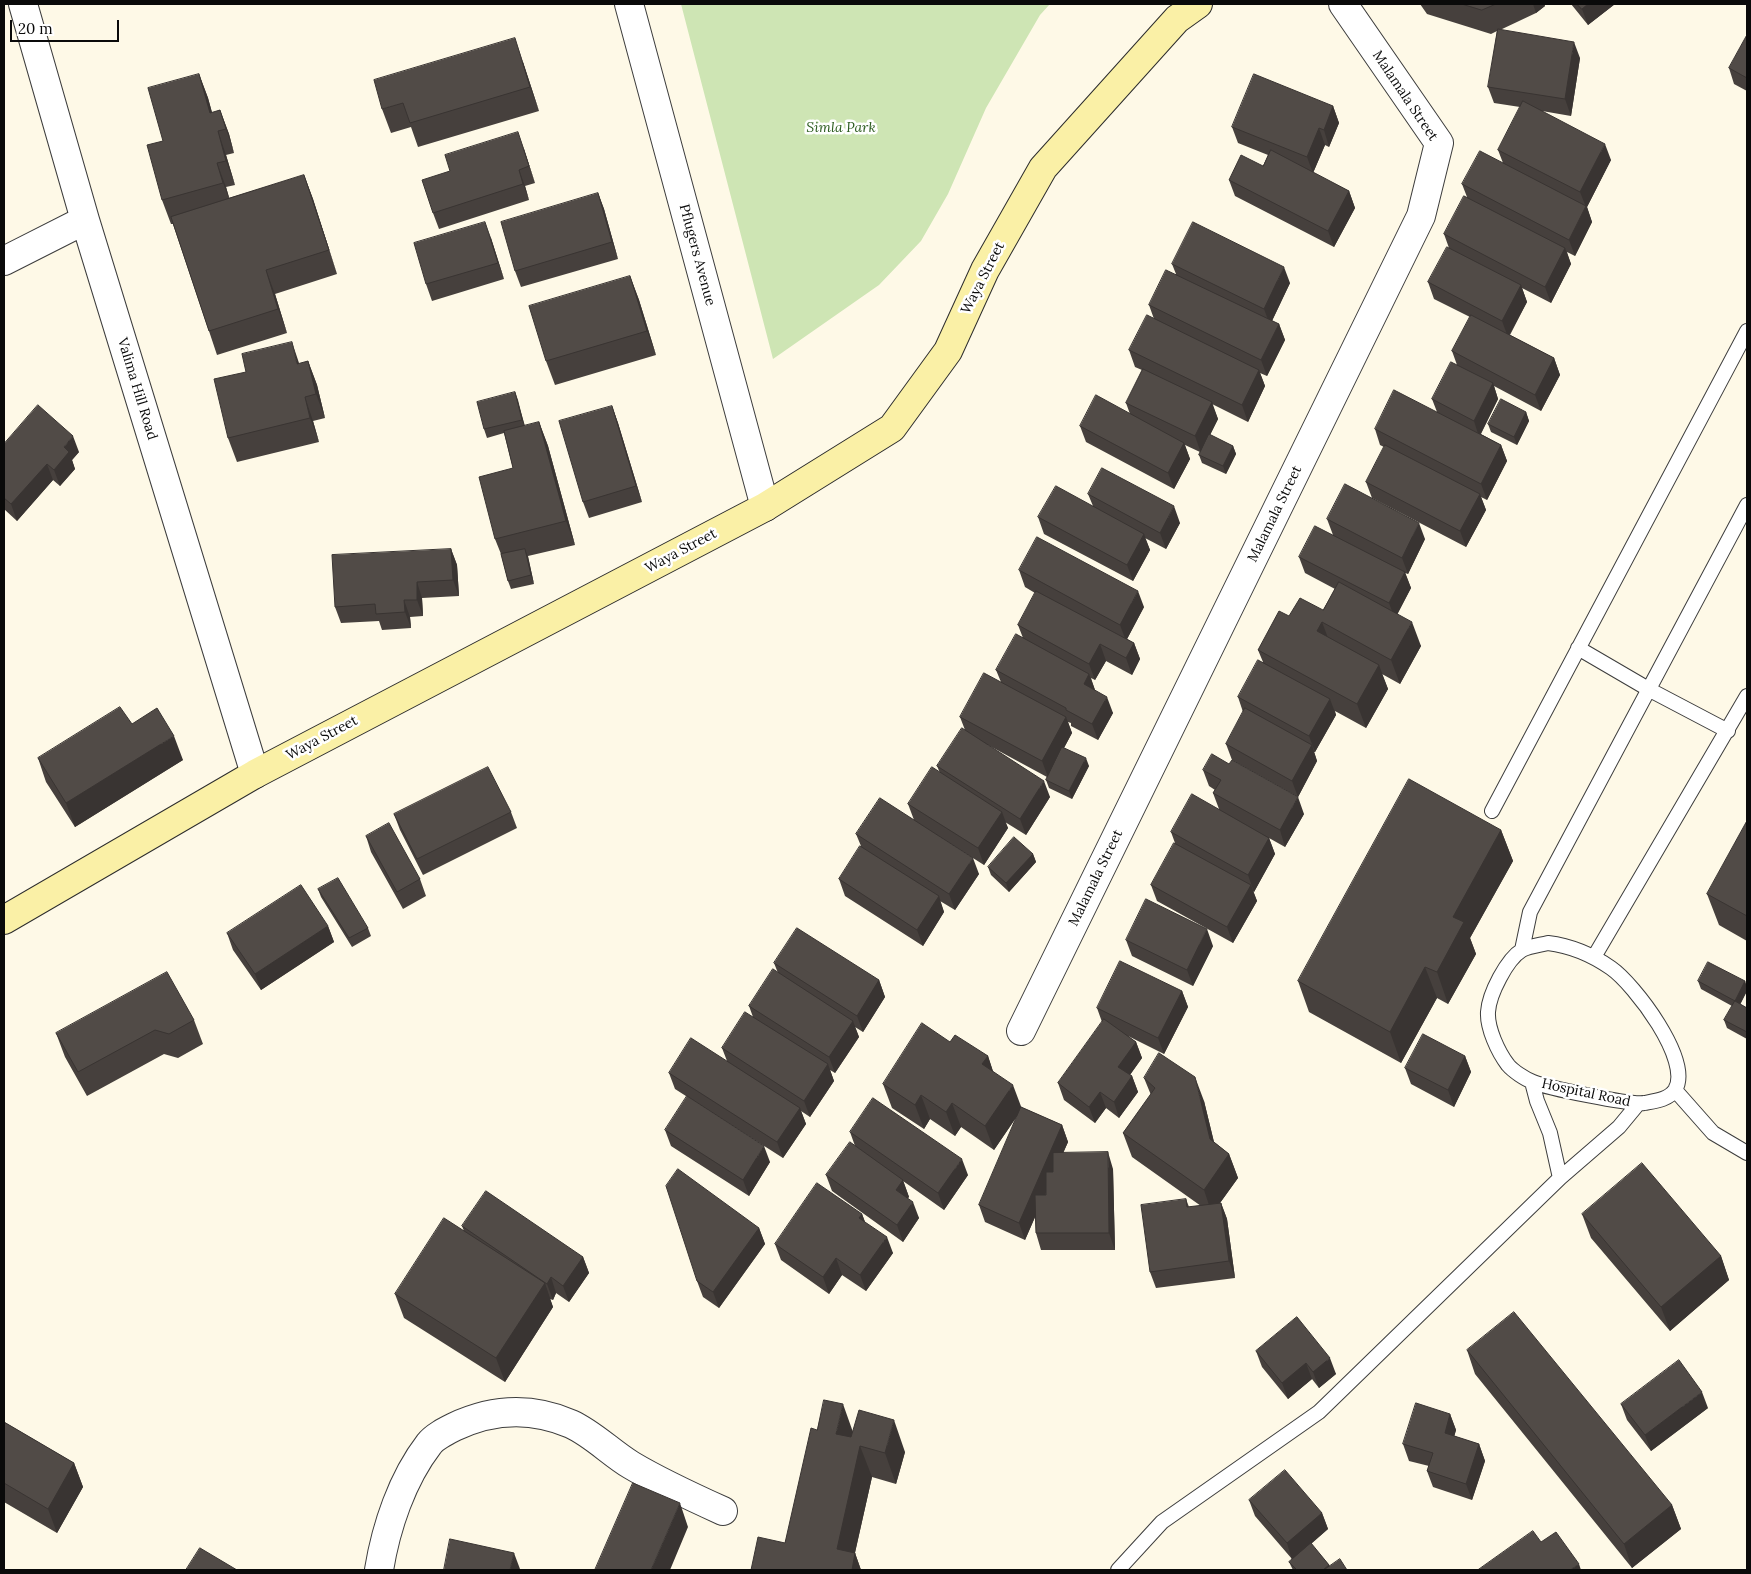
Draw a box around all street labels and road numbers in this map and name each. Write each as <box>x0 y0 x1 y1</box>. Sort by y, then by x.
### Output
street label: Malamala Street <box>1369 48 1441 144</box>
street label: Pflugers Avenue <box>675 202 719 308</box>
street label: Waya Street <box>958 239 1008 317</box>
street label: Valima Hill Road <box>114 336 160 442</box>
street label: Malamala Street <box>1244 463 1306 565</box>
street label: Waya Street <box>642 525 720 577</box>
street label: Waya Street <box>283 712 361 764</box>
street label: Malamala Street <box>1065 827 1127 929</box>
street label: Hospital Road <box>1540 1075 1632 1111</box>

